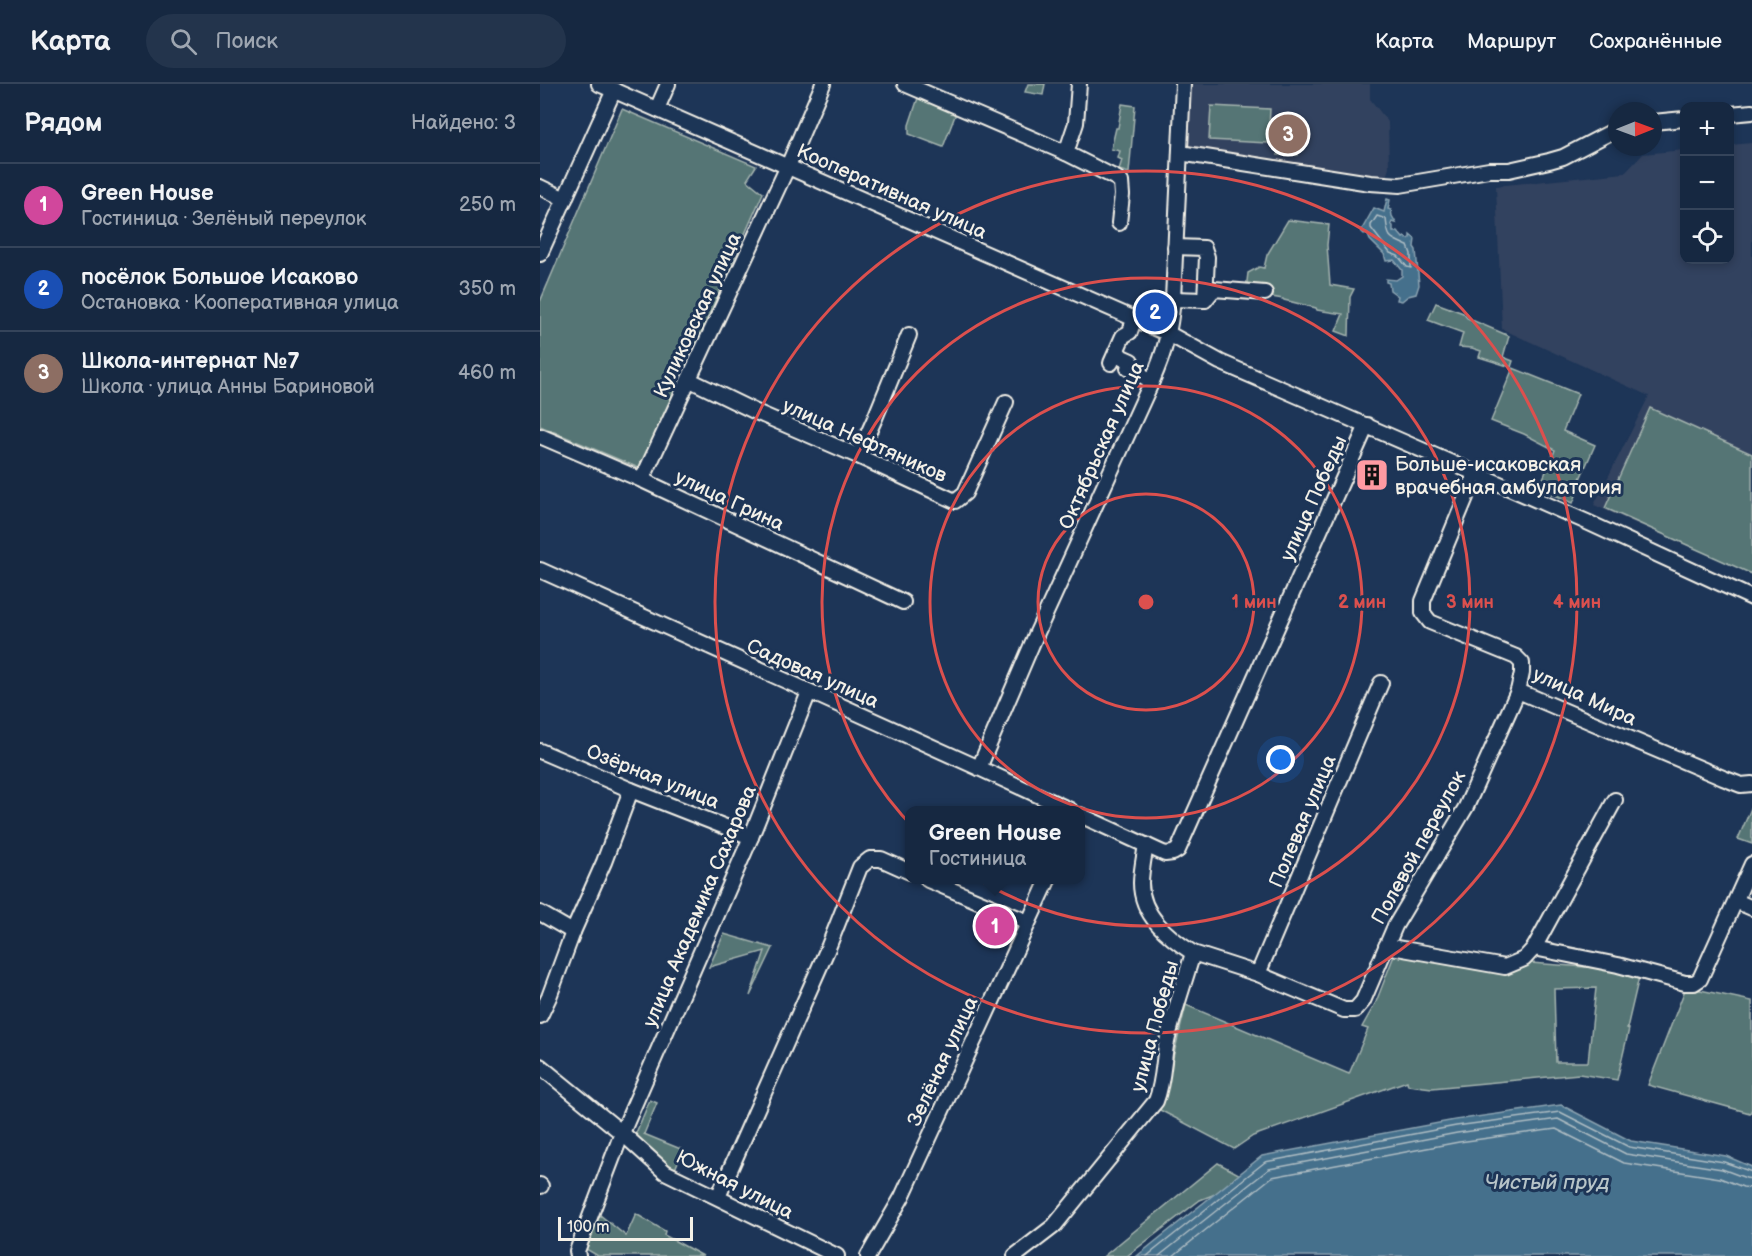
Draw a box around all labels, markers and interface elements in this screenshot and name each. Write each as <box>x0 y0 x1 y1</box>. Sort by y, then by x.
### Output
search box <box>146 14 566 68</box>
text: Карта <box>30 25 110 58</box>
icon: search <box>167 25 200 58</box>
text: Поиск <box>215 28 278 55</box>
text: Карта <box>1375 29 1434 54</box>
text: Маршрут <box>1467 29 1556 54</box>
text: Сохранённые <box>1589 29 1722 54</box>
north arrow <box>1608 102 1662 156</box>
map controls <box>1680 102 1734 264</box>
button: + <box>1680 102 1734 156</box>
text: Рядом <box>24 108 102 139</box>
text: Найдено: 3 <box>411 111 516 135</box>
pin: 3 <box>1268 112 1308 156</box>
street label: Кооперативная улица <box>793 139 991 245</box>
button: − <box>1680 156 1734 210</box>
text: Green House <box>81 180 214 207</box>
text: 1 <box>39 193 48 217</box>
text: 250 m <box>459 193 516 217</box>
text: Гостиница · Зелёный переулок <box>81 207 366 231</box>
button: locate <box>1680 210 1734 264</box>
street label: Куликовская улица <box>649 229 747 402</box>
text: посёлок Большое Исаково <box>81 264 358 291</box>
text: 2 <box>38 277 49 301</box>
text: 350 m <box>459 277 516 301</box>
pin: 2 <box>1136 290 1174 334</box>
text: Остановка · Кооперативная улица <box>81 291 399 315</box>
text: Школа-интернат №7 <box>81 348 300 375</box>
street label: Октябрьская улица <box>1054 358 1150 533</box>
text: 3 <box>38 361 49 385</box>
text: 460 m <box>458 361 516 385</box>
text: Школа · улица Анны Бариновой <box>81 375 375 399</box>
street label: улица Нефтяников <box>779 394 951 488</box>
street label: улица Победы <box>1276 432 1352 565</box>
place label: Больше-исаковская врачебная амбулатория <box>1395 453 1622 500</box>
building icon: Больше-исаковская врачебная амбулатория <box>1354 457 1390 493</box>
street label: улица Грина <box>671 465 788 537</box>
centre of rings <box>1136 592 1156 612</box>
text: 1 мин <box>1232 592 1276 613</box>
text: 2 мин <box>1338 592 1386 613</box>
text: 3 мин <box>1446 592 1494 613</box>
text: 4 мин <box>1553 592 1601 613</box>
street label: Садовая улица <box>743 634 883 714</box>
street label: улица Мира <box>1529 662 1640 731</box>
street label: Озёрная улица <box>583 739 723 815</box>
your location <box>1266 745 1295 774</box>
street label: Полевая улица <box>1264 751 1342 891</box>
street label: Полевой переулок <box>1367 766 1471 929</box>
street label: улица Академика Сахарова <box>638 782 762 1031</box>
popup <box>905 806 1085 884</box>
text: Green House <box>929 820 1061 847</box>
text: Гостиница <box>929 847 1027 871</box>
pin: 1 <box>976 904 1014 948</box>
street label: улица Победы <box>1126 958 1184 1094</box>
street label: Зелёная улица <box>902 993 983 1130</box>
street label: Южная улица <box>672 1145 797 1225</box>
water label: Чистый пруд <box>1484 1170 1610 1195</box>
scale bar <box>558 1214 693 1242</box>
text: 100 m <box>567 1218 610 1237</box>

